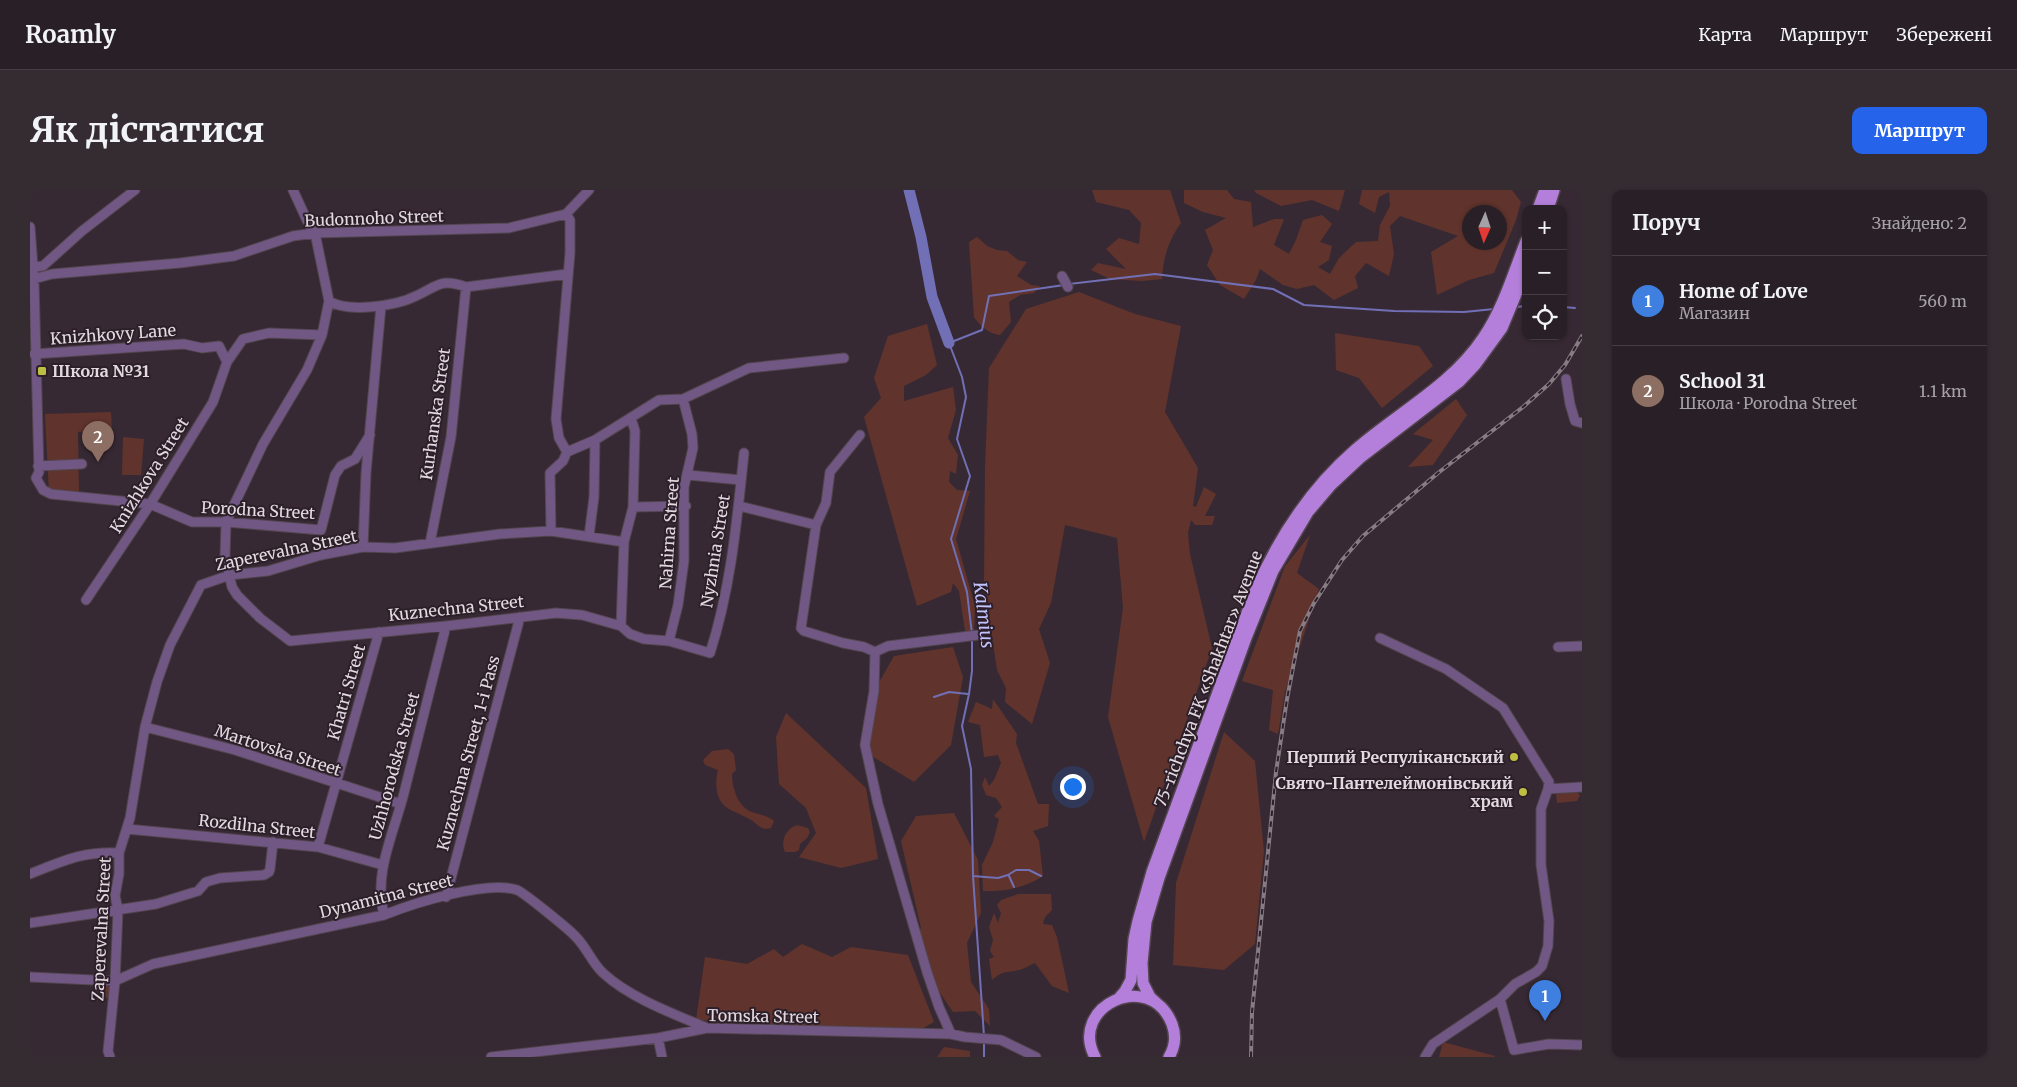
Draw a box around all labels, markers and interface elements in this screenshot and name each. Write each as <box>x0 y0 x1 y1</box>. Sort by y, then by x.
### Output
text: Roamly <box>25 19 116 50</box>
text: Карта <box>1698 23 1752 46</box>
text: Маршрут <box>1780 23 1868 46</box>
text: Збережені <box>1896 23 1992 46</box>
button: Маршрут <box>1852 107 1987 154</box>
text: Як дістатися <box>30 108 265 152</box>
north arrow <box>1462 205 1507 250</box>
map controls <box>1522 205 1567 340</box>
button: + <box>1522 205 1567 250</box>
street label: Budonnoho Street <box>304 206 445 230</box>
text: Поруч <box>1632 209 1701 236</box>
text: Знайдено: 2 <box>1872 213 1967 233</box>
button: − <box>1522 250 1567 295</box>
text: Home of Love <box>1679 279 1808 303</box>
text: 1 <box>1644 291 1652 311</box>
text: 560 m <box>1918 291 1967 311</box>
button: locate <box>1522 295 1567 340</box>
text: Магазин <box>1679 303 1750 323</box>
street label: Knizhkovy Lane <box>49 320 177 348</box>
street label: Kurhanska Street <box>416 346 454 481</box>
place label: Школа №31 <box>52 361 150 381</box>
marker: Школа №31 <box>36 365 48 377</box>
text: School 31 <box>1679 369 1766 393</box>
text: 2 <box>1643 381 1653 401</box>
text: 1.1 km <box>1919 381 1967 401</box>
text: Школа · Porodna Street <box>1679 393 1857 413</box>
street label: Knizhkova Street <box>105 413 193 536</box>
pin: 2 <box>82 421 114 462</box>
street label: Nahirna Street <box>655 475 683 590</box>
street label: Nyzhnia Street <box>696 492 734 609</box>
street label: Porodna Street <box>200 497 316 523</box>
street label: Zaperevalna Street <box>213 525 359 575</box>
street label: 75-richchya FK «Shakhtar» Avenue <box>1150 548 1266 810</box>
water label: Kalmius <box>968 579 1000 650</box>
street label: Kuznechna Street <box>387 591 526 625</box>
street label: Khatri Street <box>323 641 369 742</box>
street label: Kuznechna Street, 1-i Pass <box>432 653 504 853</box>
street label: Uzhhorodska Street <box>365 689 424 842</box>
street label: Martovska Street <box>212 720 344 780</box>
place label: Перший Респуліканський <box>1287 747 1504 767</box>
marker: Перший Респуліканський <box>1508 751 1520 763</box>
place label: Свято-Пантелеймонівський храм <box>1275 773 1514 811</box>
your location <box>1060 774 1086 800</box>
marker: Свято-Пантелеймонівський храм <box>1517 786 1529 798</box>
street label: Rozdilna Street <box>198 810 317 842</box>
street label: Zaperevalna Street <box>87 856 115 1002</box>
street label: Dynamitna Street <box>317 870 456 922</box>
pin: 1 <box>1529 980 1561 1021</box>
street label: Tomska Street <box>707 1005 820 1027</box>

